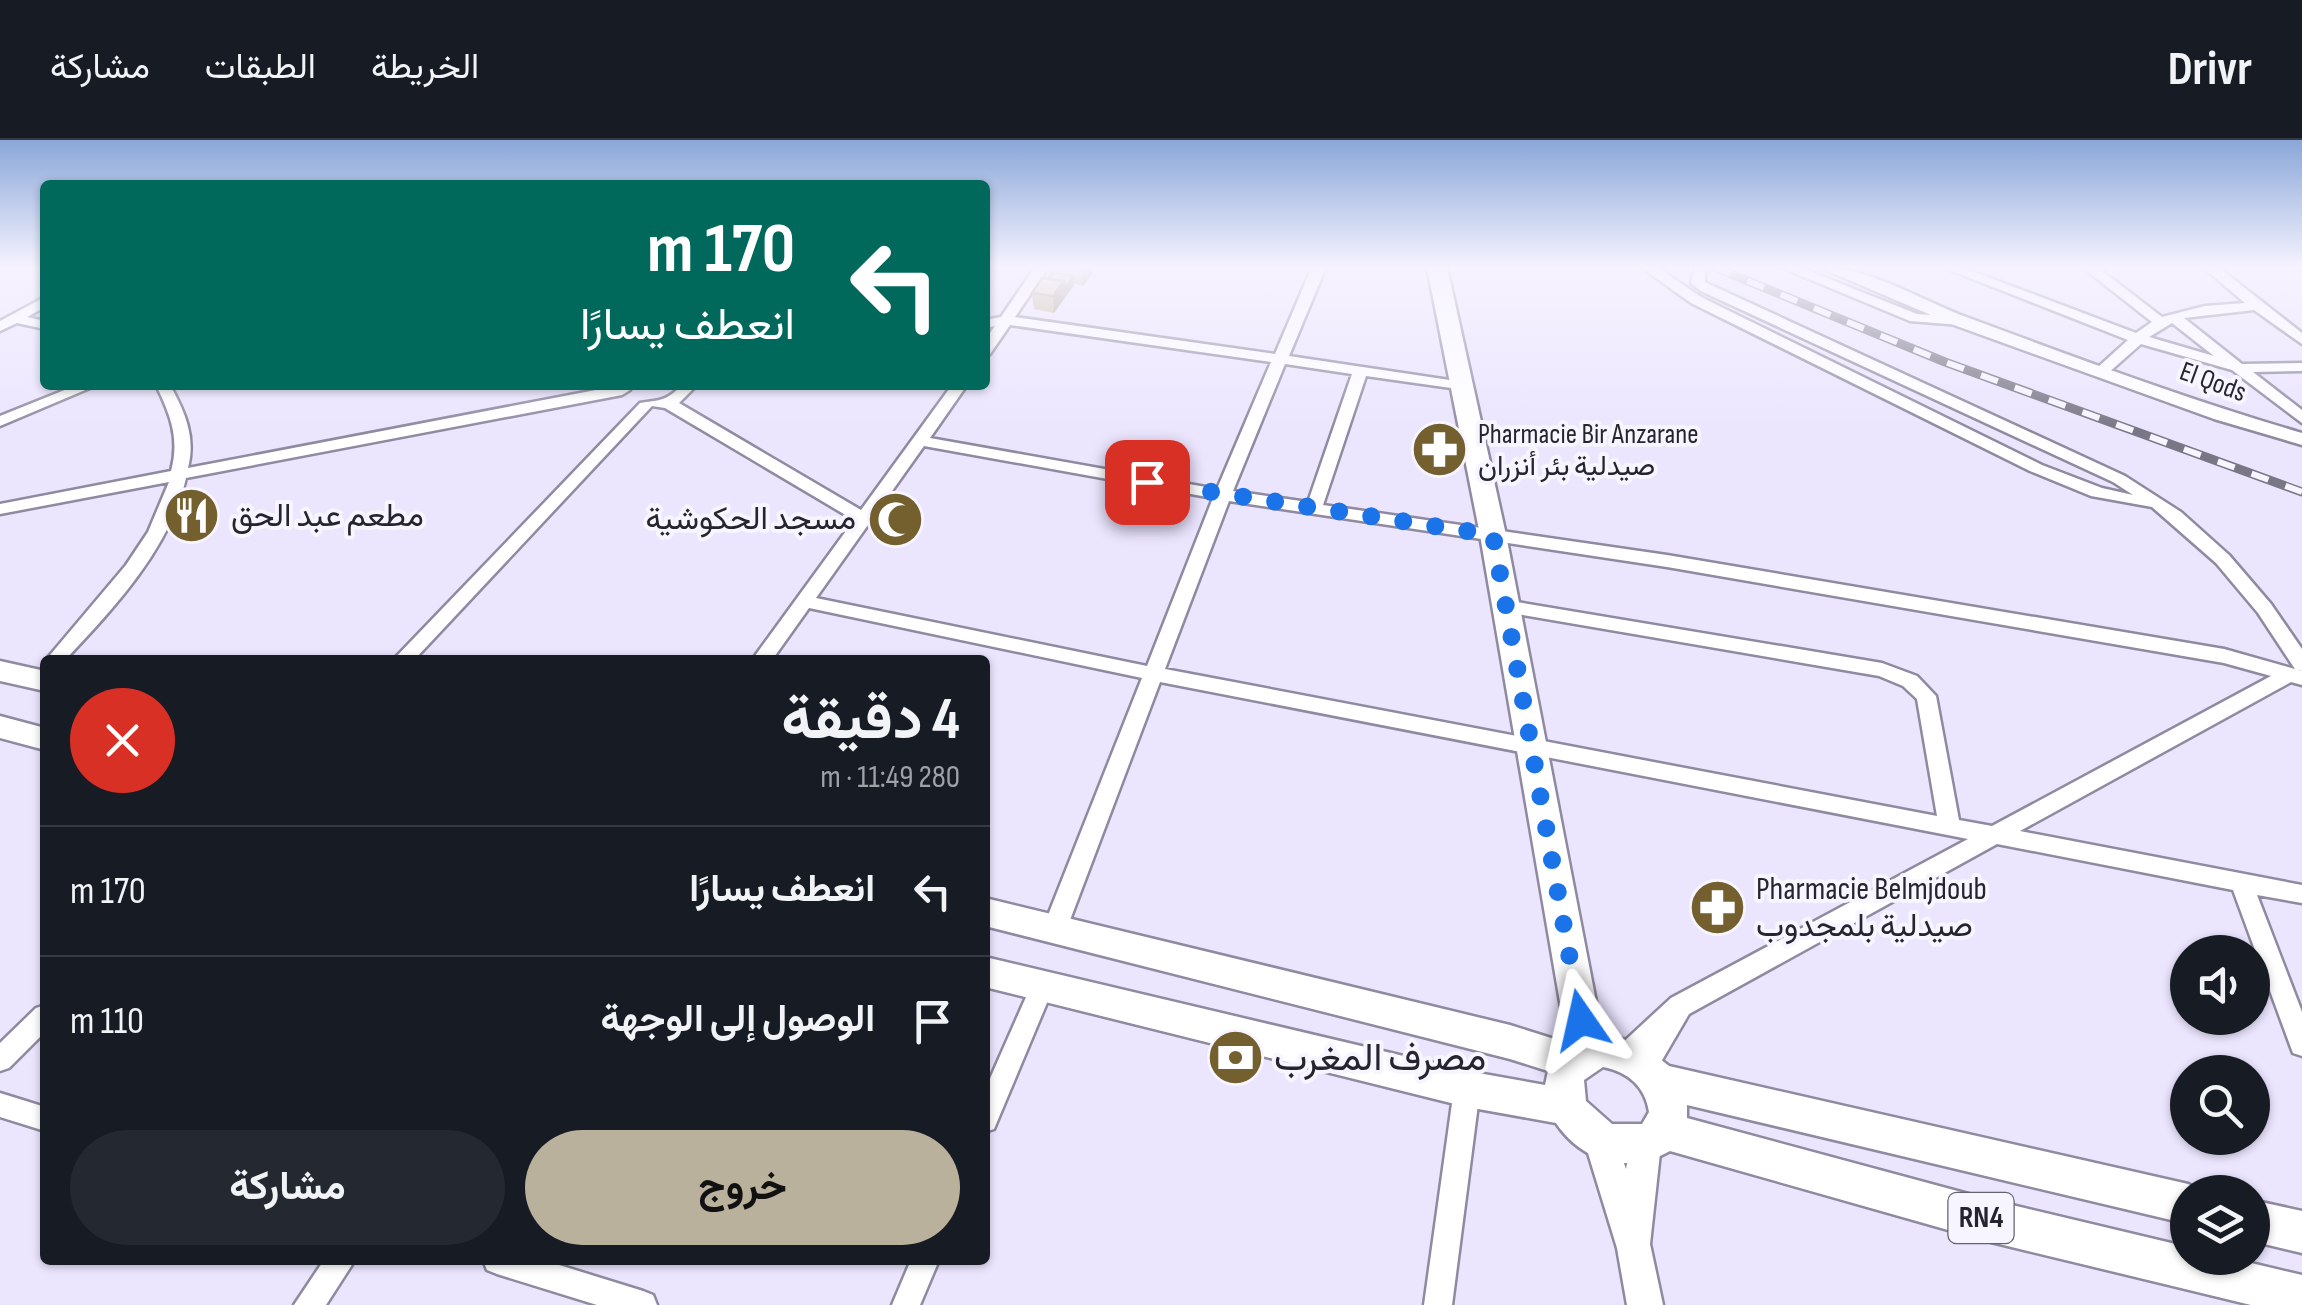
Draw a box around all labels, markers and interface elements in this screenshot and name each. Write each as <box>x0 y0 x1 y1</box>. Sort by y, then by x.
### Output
text: Drivr <box>2168 41 2252 98</box>
text: مشاركة <box>50 46 150 89</box>
text: الطبقات <box>205 46 316 89</box>
text: الخريطة <box>371 46 479 89</box>
text: 170 m <box>647 208 795 292</box>
icon: left <box>830 220 960 350</box>
text: انعطف يسارًا <box>580 298 795 353</box>
street label: El Qods <box>2175 355 2251 409</box>
place label: Pharmacie Bir Anzarane صيدلية بئر أنزران <box>1478 418 1699 483</box>
pharmacy icon: Pharmacie Bir Anzarane صيدلية بئر أنزران <box>1409 420 1469 480</box>
pin <box>1105 440 1190 525</box>
icon: arrive <box>1120 455 1175 510</box>
restaurant icon: مطعم عبد الحق <box>162 486 222 546</box>
mosque icon: مسجد الحكوشية <box>865 489 925 549</box>
place label: مطعم عبد الحق <box>231 497 424 536</box>
place label: مسجد الحكوشية <box>646 500 856 539</box>
text: 4 دقيقة <box>781 684 960 756</box>
button: close <box>70 688 175 793</box>
text: 280 m · 11:49 <box>820 758 960 797</box>
icon: left <box>905 864 960 919</box>
text: انعطف يسارًا <box>689 867 875 912</box>
text: 170 m <box>70 869 146 914</box>
place label: Pharmacie Belmjdoub صيدلية بلمجدوب <box>1756 870 1987 946</box>
pharmacy icon: Pharmacie Belmjdoub صيدلية بلمجدوب <box>1687 877 1747 937</box>
map controls <box>2170 935 2270 1275</box>
button: sound <box>2170 935 2270 1035</box>
position arrow <box>1529 968 1633 1072</box>
icon: arrive <box>905 994 960 1049</box>
text: الوصول إلى الوجهة <box>600 997 875 1042</box>
text: 110 m <box>70 999 144 1044</box>
bank icon: مصرف المغرب <box>1205 1028 1265 1088</box>
place label: مصرف المغرب <box>1274 1036 1486 1081</box>
button: search <box>2170 1055 2270 1155</box>
button: مشاركة <box>70 1130 505 1245</box>
button: خروج <box>525 1130 960 1245</box>
button: layers <box>2170 1175 2270 1275</box>
road number: RN4 <box>1948 1193 2014 1243</box>

